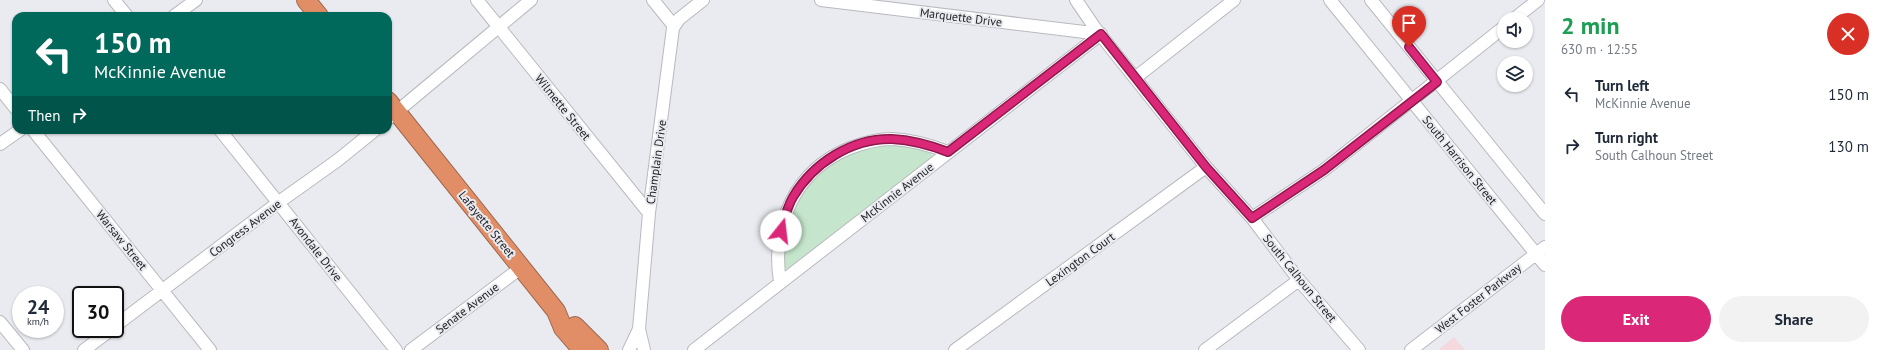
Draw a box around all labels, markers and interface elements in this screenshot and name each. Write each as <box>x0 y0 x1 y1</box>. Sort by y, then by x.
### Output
street label: Marquette Drive <box>919 5 1003 29</box>
pin <box>1392 6 1426 47</box>
text: 2 min <box>1561 10 1620 41</box>
icon: arrive <box>1398 12 1420 34</box>
map controls <box>1497 12 1533 92</box>
button: sound <box>1497 12 1533 48</box>
button: close <box>1827 13 1869 55</box>
text: 150 m <box>94 24 171 61</box>
icon: left <box>28 28 80 80</box>
text: 630 m · 12:55 <box>1561 41 1638 58</box>
button: layers <box>1497 56 1533 92</box>
text: McKinnie Avenue <box>94 60 226 83</box>
street label: Wilmette Street <box>532 71 594 143</box>
text: Turn left <box>1595 76 1649 95</box>
icon: left <box>1561 83 1583 105</box>
text: 150 m <box>1828 85 1869 104</box>
text: McKinnie Avenue <box>1595 95 1691 112</box>
icon: right <box>68 104 90 126</box>
text: Then <box>28 106 60 125</box>
street label: South Harrison Street <box>1419 112 1501 208</box>
street label: Champlain Drive <box>643 119 669 205</box>
text: Turn right <box>1595 128 1658 147</box>
icon: right <box>1561 135 1583 157</box>
text: 130 m <box>1828 137 1869 156</box>
text: South Calhoun Street <box>1595 147 1713 164</box>
street label: McKinnie Avenue <box>858 159 936 225</box>
street label: Lafayette Street <box>456 188 518 260</box>
street label: Congress Avenue <box>206 196 284 260</box>
street label: Warsaw Street <box>93 207 151 273</box>
position arrow <box>760 210 802 252</box>
street label: Avondale Drive <box>286 214 346 284</box>
street label: Lexington Court <box>1043 229 1117 289</box>
street label: South Calhoun Street <box>1260 231 1340 325</box>
street label: West Foster Parkway <box>1432 259 1524 336</box>
street label: Senate Avenue <box>432 279 502 337</box>
speed limit sign: 30 <box>72 286 124 338</box>
text: 24 <box>27 294 49 320</box>
button: Exit <box>1561 296 1711 342</box>
button: Share <box>1719 296 1869 342</box>
text: km/h <box>27 315 49 328</box>

